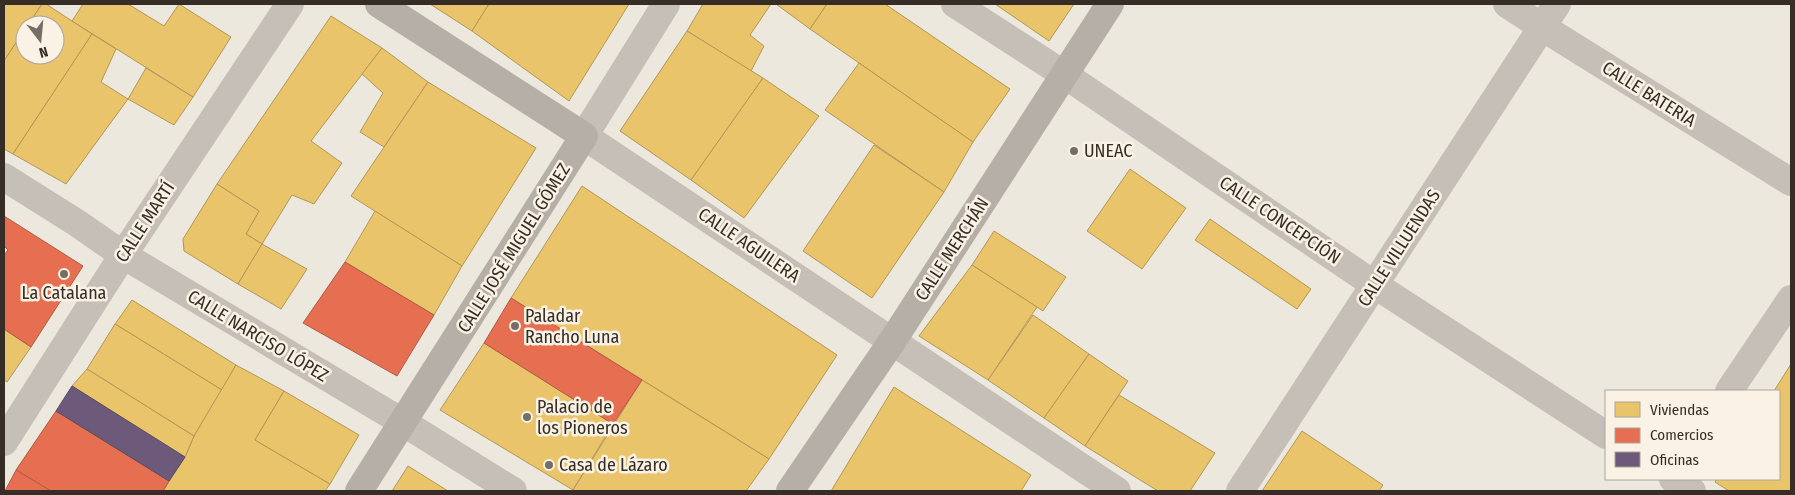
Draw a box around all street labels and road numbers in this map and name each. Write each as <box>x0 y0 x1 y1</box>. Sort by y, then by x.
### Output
street label: CALLE BATERIA <box>1598 56 1700 132</box>
street label: CALLE JOSÉ MIGUEL GÓMEZ <box>452 159 575 337</box>
street label: CALLE CONCEPCIÓN <box>1215 171 1345 269</box>
street label: CALLE MARTÍ <box>110 177 179 267</box>
street label: CALLE VILLUENDAS <box>1353 185 1445 311</box>
street label: CALLE MERCHÁN <box>910 193 994 305</box>
street label: CALLE AGUILERA <box>694 203 804 287</box>
street label: CALLE NARCISO LÓPEZ <box>184 285 332 387</box>

